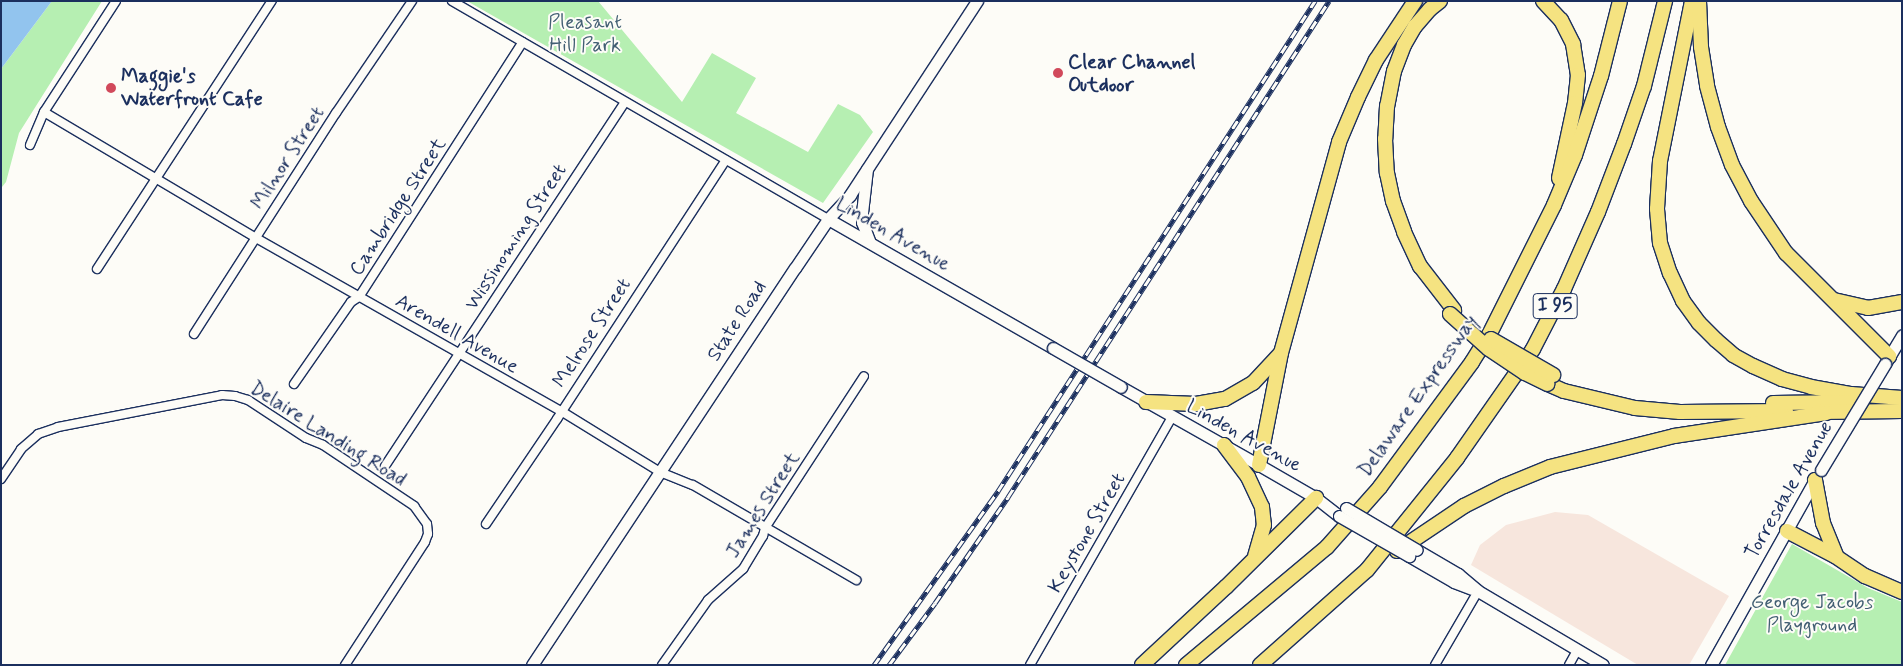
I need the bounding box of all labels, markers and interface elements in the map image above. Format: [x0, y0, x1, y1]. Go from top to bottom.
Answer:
park label: Pleasant Hill Park [548, 10, 622, 57]
place label: Clear Channel Outdoor [1068, 50, 1195, 97]
place label: Maggie's Waterfront Cafe [121, 64, 264, 111]
marker: Clear Channel Outdoor [1052, 67, 1064, 79]
marker: Maggie's Waterfront Cafe [105, 82, 117, 94]
street label: Milnor Street [245, 101, 331, 215]
street label: Cambridge Street [345, 134, 451, 280]
street label: Wissinoming Street [459, 158, 573, 316]
street label: Linden Avenue [833, 192, 953, 276]
street label: Melrose Street [547, 272, 637, 394]
street label: State Road [702, 276, 772, 366]
street label: Arendell Avenue [391, 289, 523, 379]
road number: I 95 [1532, 290, 1578, 322]
street label: Delaware Expressway [1353, 310, 1483, 482]
street label: Delaire Landing Road [246, 376, 410, 492]
street label: Linden Avenue [1183, 395, 1305, 477]
street label: Torresdale Avenue [1739, 416, 1839, 564]
street label: James Street [721, 448, 805, 562]
street label: Keystone Street [1042, 467, 1132, 599]
park label: George Jacobs Playground [1751, 591, 1873, 638]

